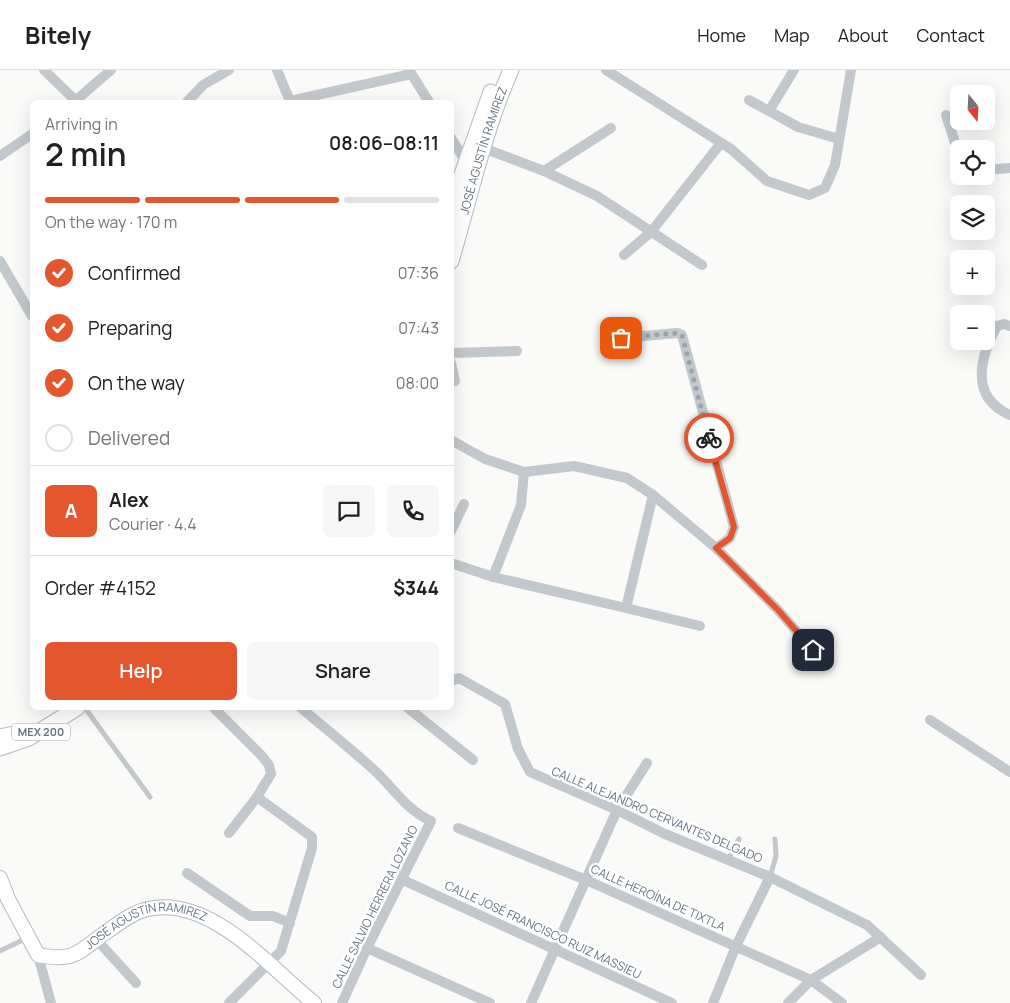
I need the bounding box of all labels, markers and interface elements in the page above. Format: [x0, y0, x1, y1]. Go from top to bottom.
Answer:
text: Bitely [25, 18, 91, 51]
text: Home [697, 23, 746, 47]
text: Map [774, 23, 810, 47]
text: About [838, 23, 888, 47]
text: Contact [916, 23, 985, 47]
street label: JOSÉ AGUSTÍN RAMIREZ [456, 84, 511, 216]
north arrow [950, 85, 995, 130]
map controls [950, 85, 995, 350]
text: Arriving in [45, 113, 118, 135]
text: 08:06–08:11 [329, 130, 439, 156]
text: 2 min [45, 132, 127, 176]
button: locate [950, 140, 995, 185]
button: layers [950, 195, 995, 240]
text: On the way · 170 m [45, 211, 177, 233]
button: + [950, 250, 995, 295]
icon: check [45, 259, 73, 287]
text: Confirmed [88, 260, 181, 286]
text: 07:36 [398, 262, 439, 284]
button: − [950, 305, 995, 350]
icon: check [45, 314, 73, 342]
text: Preparing [88, 315, 173, 341]
text: 07:43 [398, 317, 439, 339]
pin [600, 317, 642, 359]
icon: bag [607, 324, 635, 352]
icon: check [45, 369, 73, 397]
text: On the way [88, 370, 185, 396]
text: 08:00 [396, 372, 439, 394]
courier [684, 413, 734, 463]
icon: bike [695, 424, 723, 452]
text: Delivered [88, 425, 170, 451]
button: chat [323, 485, 375, 537]
button: phone [387, 485, 439, 537]
text: Alex [109, 487, 149, 513]
text: A [65, 498, 77, 524]
text: Courier · 4.4 [109, 513, 197, 535]
text: Order #4152 [45, 575, 156, 601]
text: $344 [393, 575, 439, 601]
pin [792, 629, 834, 671]
icon: home [799, 636, 827, 664]
button: Help [45, 642, 237, 700]
button: Share [247, 642, 439, 700]
road number: MEX 200 [12, 724, 70, 740]
street label: CALLE ALEJANDRO CERVANTES DELGADO [549, 762, 766, 867]
street label: CALLE SALVIO HERRERA LOZANO [328, 822, 422, 991]
street label: CALLE HEROÍNA DE TIXTLA [588, 860, 729, 935]
street label: CALLE JOSÉ FRANCISCO RUIZ MASSIEU [442, 876, 644, 983]
street label: JOSÉ AGUSTÍN RAMIREZ [81, 898, 210, 953]

